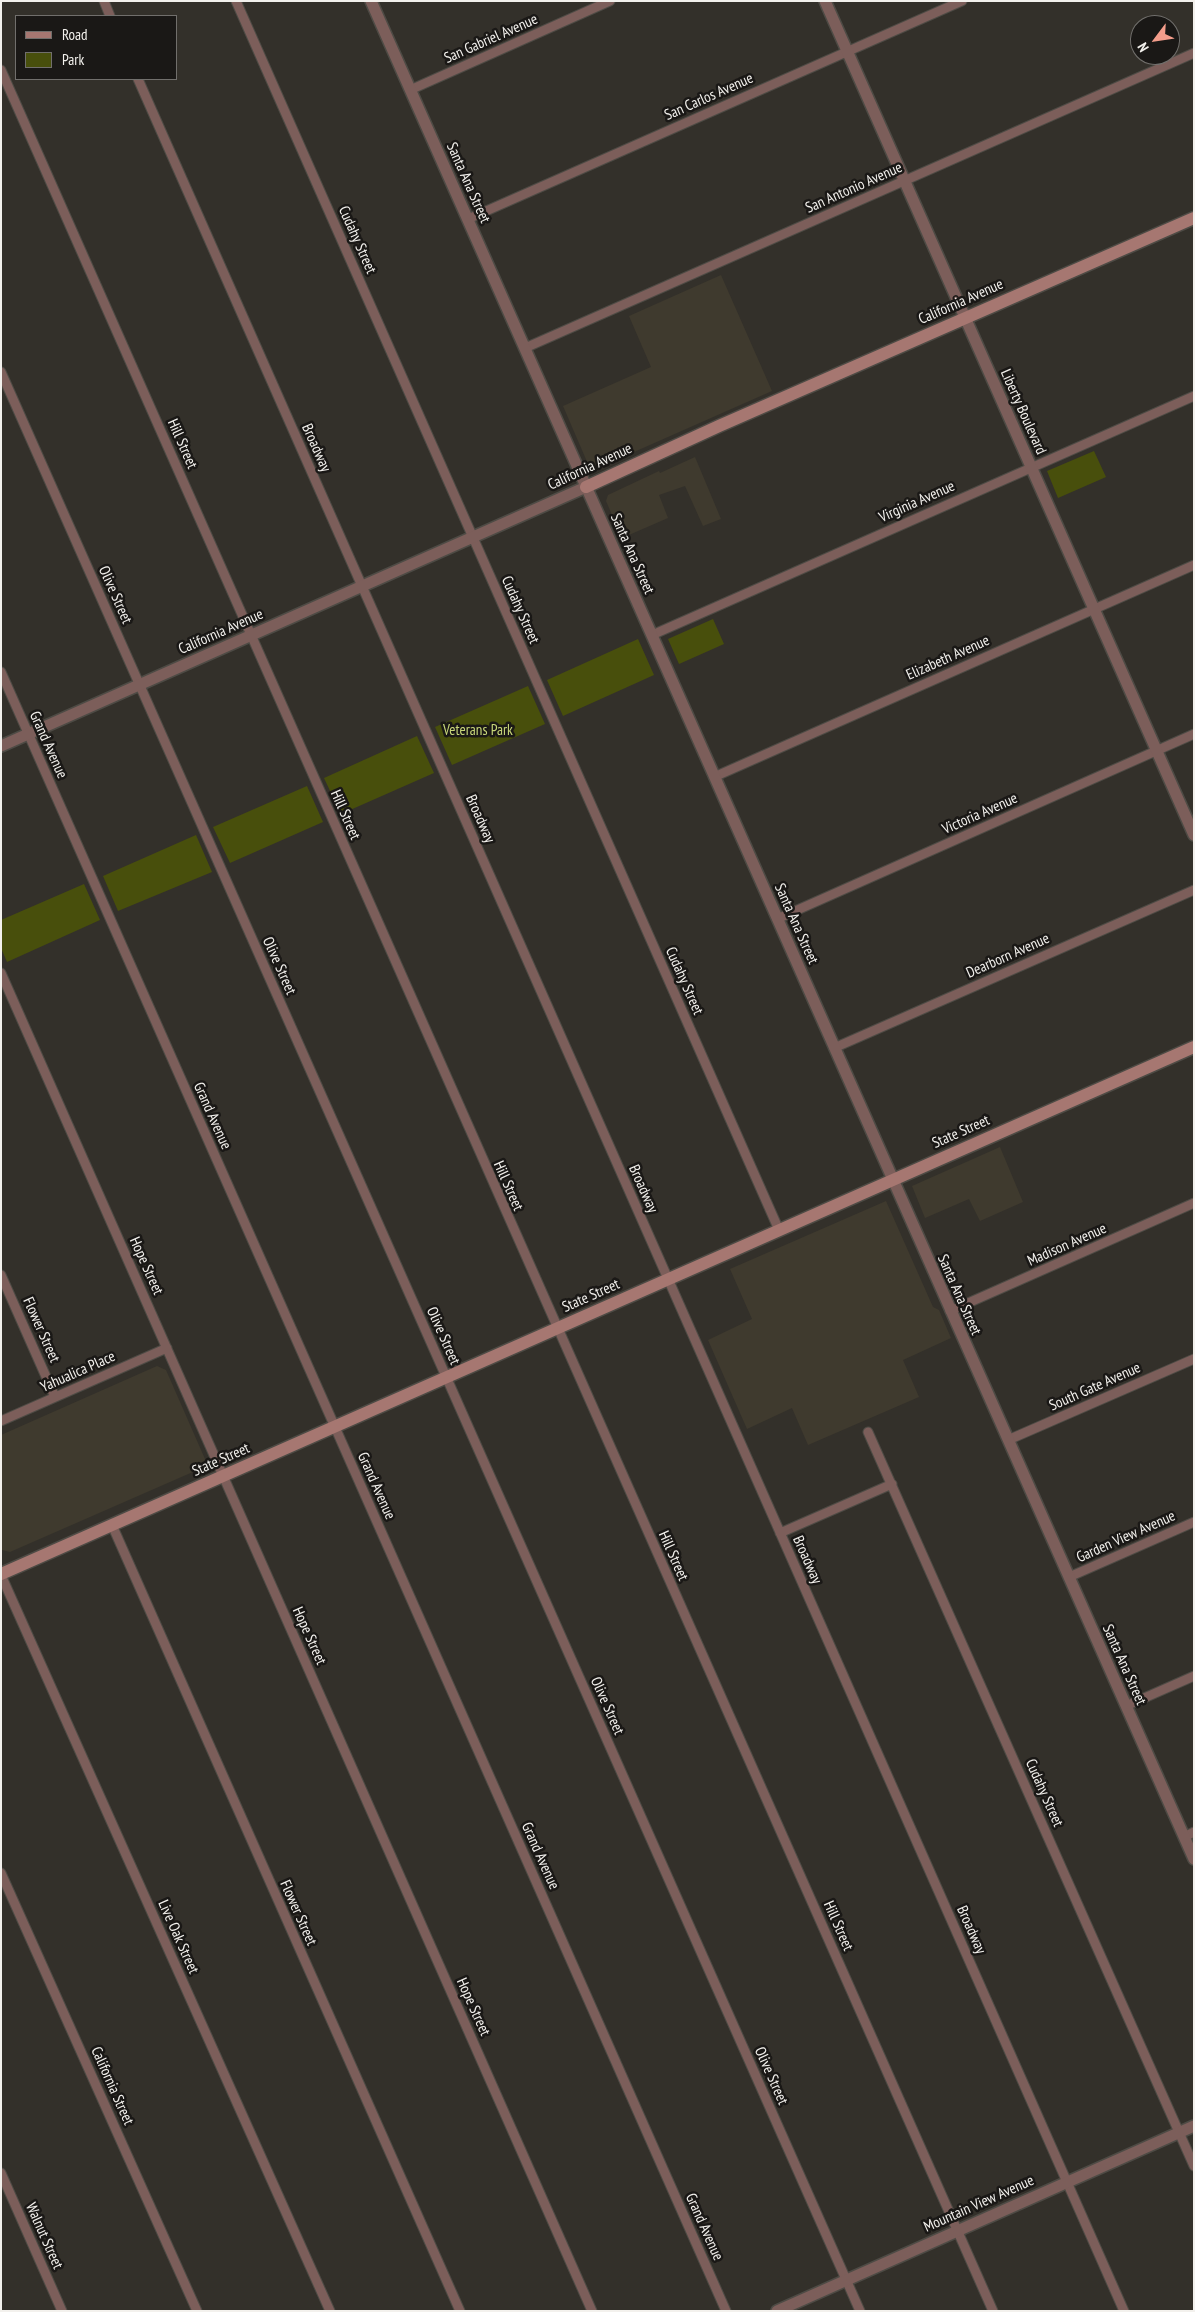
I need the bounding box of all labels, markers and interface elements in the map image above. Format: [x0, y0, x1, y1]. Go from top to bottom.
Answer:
street label: San Gabriel Avenue [442, 10, 540, 68]
legend [15, 15, 178, 80]
north arrow [1130, 15, 1180, 65]
text: Road [62, 25, 88, 44]
text: N [1133, 39, 1153, 55]
text: Park [62, 50, 84, 69]
street label: San Carlos Avenue [662, 69, 756, 125]
street label: Santa Ana Street [442, 140, 494, 226]
street label: San Antonio Avenue [803, 159, 905, 217]
street label: Cudahy Street [334, 203, 380, 277]
street label: California Avenue [916, 275, 1006, 329]
street label: Liberty Boulevard [996, 367, 1050, 457]
street label: Hill Street [163, 416, 201, 472]
street label: Broadway [297, 421, 335, 475]
street label: California Avenue [545, 440, 635, 494]
street label: Virginia Avenue [876, 477, 958, 527]
street label: Santa Ana Street [606, 511, 658, 597]
street label: Olive Street [94, 563, 136, 627]
street label: Cudahy Street [497, 573, 543, 647]
street label: California Avenue [176, 605, 266, 659]
street label: Elizabeth Avenue [904, 632, 992, 684]
street label: Grand Avenue [25, 709, 71, 781]
park label: Veterans Park [443, 722, 513, 740]
street label: Hill Street [326, 787, 364, 843]
street label: Victoria Avenue [940, 789, 1020, 839]
street label: Broadway [461, 792, 499, 846]
street label: Santa Ana Street [770, 881, 822, 967]
street label: Dearborn Avenue [964, 930, 1052, 982]
street label: Olive Street [258, 934, 300, 998]
street label: Cudahy Street [661, 944, 707, 1018]
street label: Grand Avenue [189, 1080, 235, 1152]
street label: State Street [929, 1111, 993, 1153]
street label: Hill Street [489, 1158, 527, 1214]
street label: Broadway [624, 1162, 662, 1216]
street label: Madison Avenue [1025, 1220, 1109, 1270]
street label: Hope Street [125, 1234, 167, 1298]
street label: Santa Ana Street [933, 1252, 985, 1338]
street label: State Street [559, 1275, 623, 1317]
street label: Flower Street [19, 1295, 63, 1365]
street label: Olive Street [422, 1304, 464, 1368]
street label: Yahualica Place [38, 1348, 118, 1396]
street label: South Gate Avenue [1047, 1359, 1143, 1415]
street label: State Street [189, 1439, 253, 1481]
street label: Grand Avenue [353, 1450, 399, 1522]
street label: Garden View Avenue [1074, 1507, 1178, 1567]
street label: Hill Street [654, 1528, 692, 1584]
street label: Broadway [788, 1533, 826, 1587]
street label: Hope Street [288, 1604, 330, 1668]
street label: Santa Ana Street [1098, 1622, 1150, 1708]
street label: Olive Street [586, 1674, 628, 1738]
street label: Cudahy Street [1021, 1756, 1067, 1830]
street label: Grand Avenue [517, 1820, 563, 1892]
street label: Flower Street [276, 1878, 320, 1948]
street label: Live Oak Street [154, 1897, 202, 1977]
street label: Hill Street [819, 1898, 857, 1954]
street label: Broadway [952, 1903, 990, 1957]
street label: Hope Street [452, 1975, 494, 2039]
street label: California Street [87, 2044, 137, 2128]
street label: Olive Street [750, 2044, 792, 2108]
street label: Mountain View Avenue [921, 2172, 1037, 2236]
street label: Grand Avenue [681, 2191, 727, 2263]
street label: Walnut Street [21, 2200, 67, 2272]

